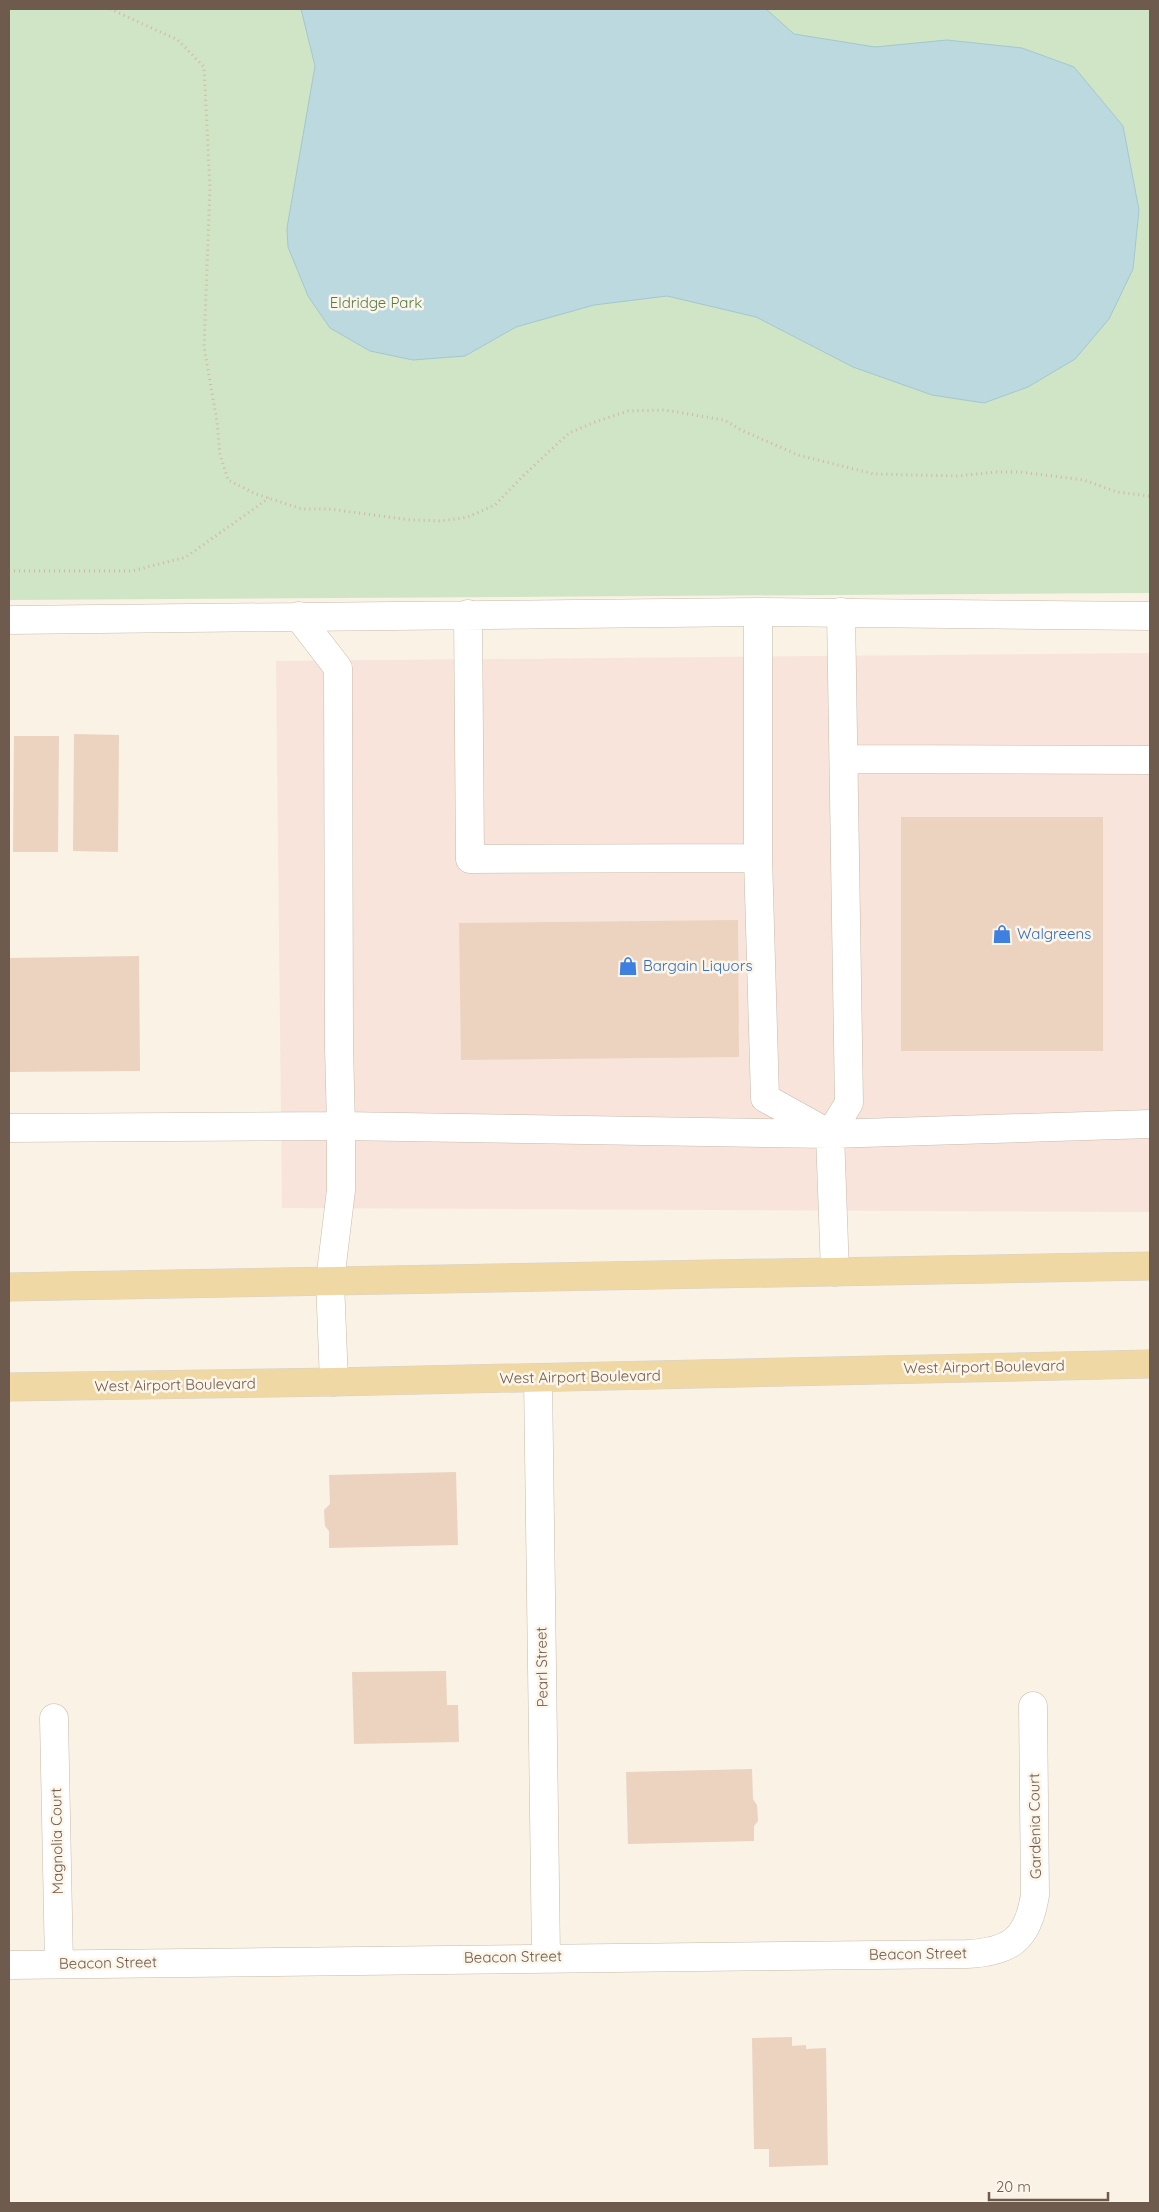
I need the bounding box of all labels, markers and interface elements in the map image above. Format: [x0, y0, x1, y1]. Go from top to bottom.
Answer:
park label: Eldridge Park [330, 293, 422, 312]
shop icon: Walgreens [991, 923, 1013, 945]
place label: Walgreens [1017, 924, 1091, 943]
shop icon: Bargain Liquors [617, 955, 639, 977]
place label: Bargain Liquors [643, 956, 752, 975]
street label: West Airport Boulevard [903, 1356, 1065, 1377]
street label: West Airport Boulevard [499, 1366, 661, 1387]
street label: West Airport Boulevard [94, 1374, 256, 1395]
street label: Pearl Street [531, 1626, 552, 1708]
street label: Gardenia Court [1024, 1773, 1045, 1879]
street label: Magnolia Court [46, 1788, 67, 1895]
street label: Beacon Street [869, 1943, 967, 1964]
street label: Beacon Street [464, 1946, 562, 1967]
street label: Beacon Street [59, 1952, 157, 1973]
scale bar [989, 2170, 1108, 2202]
text: 20 m [996, 2177, 1031, 2196]

